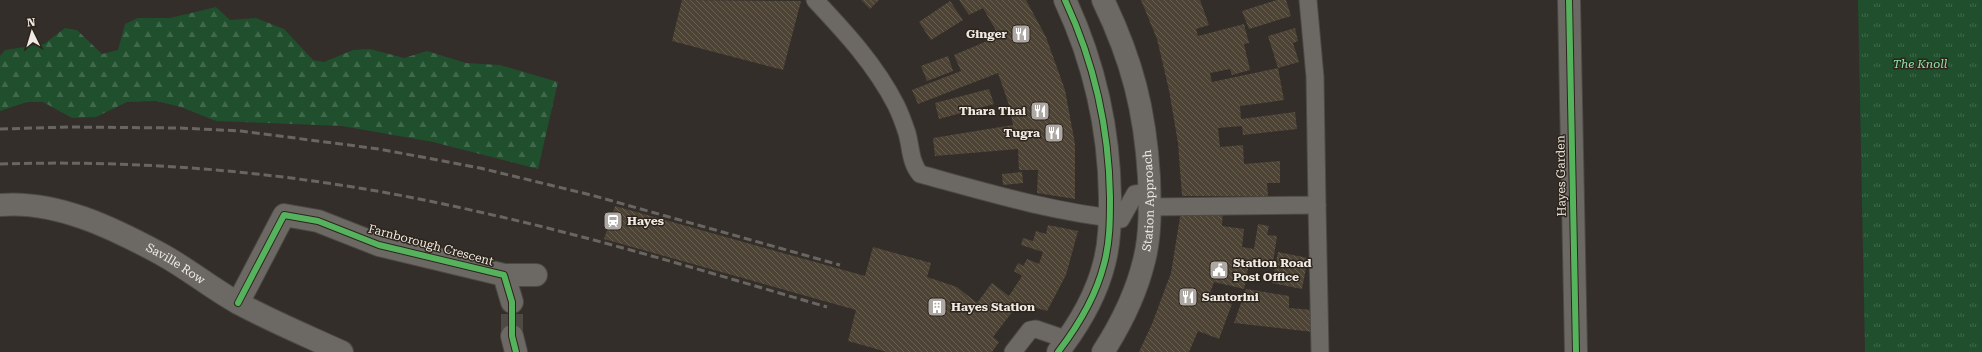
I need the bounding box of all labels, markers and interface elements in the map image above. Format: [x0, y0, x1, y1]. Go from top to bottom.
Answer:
north arrow [12, 12, 52, 52]
text: N [26, 16, 36, 29]
restaurant icon: Ginger [1010, 23, 1032, 45]
place label: Ginger [966, 27, 1008, 41]
park label: The Knoll [1893, 57, 1948, 71]
restaurant icon: Thara Thai [1029, 100, 1051, 122]
place label: Thara Thai [959, 104, 1026, 118]
restaurant icon: Tugra [1043, 122, 1065, 144]
place label: Tugra [1004, 126, 1040, 140]
street label: Hayes Garden [1553, 135, 1569, 217]
street label: Station Approach [1139, 149, 1157, 252]
station icon: Hayes [602, 210, 624, 232]
place label: Hayes [627, 214, 664, 228]
street label: Farnborough Crescent [367, 222, 496, 269]
street label: Saville Row [144, 240, 208, 287]
place label: Station Road Post Office [1233, 256, 1312, 284]
public building icon: Station Road Post Office [1208, 259, 1230, 281]
restaurant icon: Santorini [1177, 286, 1199, 308]
place label: Santorini [1202, 290, 1259, 304]
building icon: Hayes Station [926, 296, 948, 318]
place label: Hayes Station [951, 300, 1035, 314]

